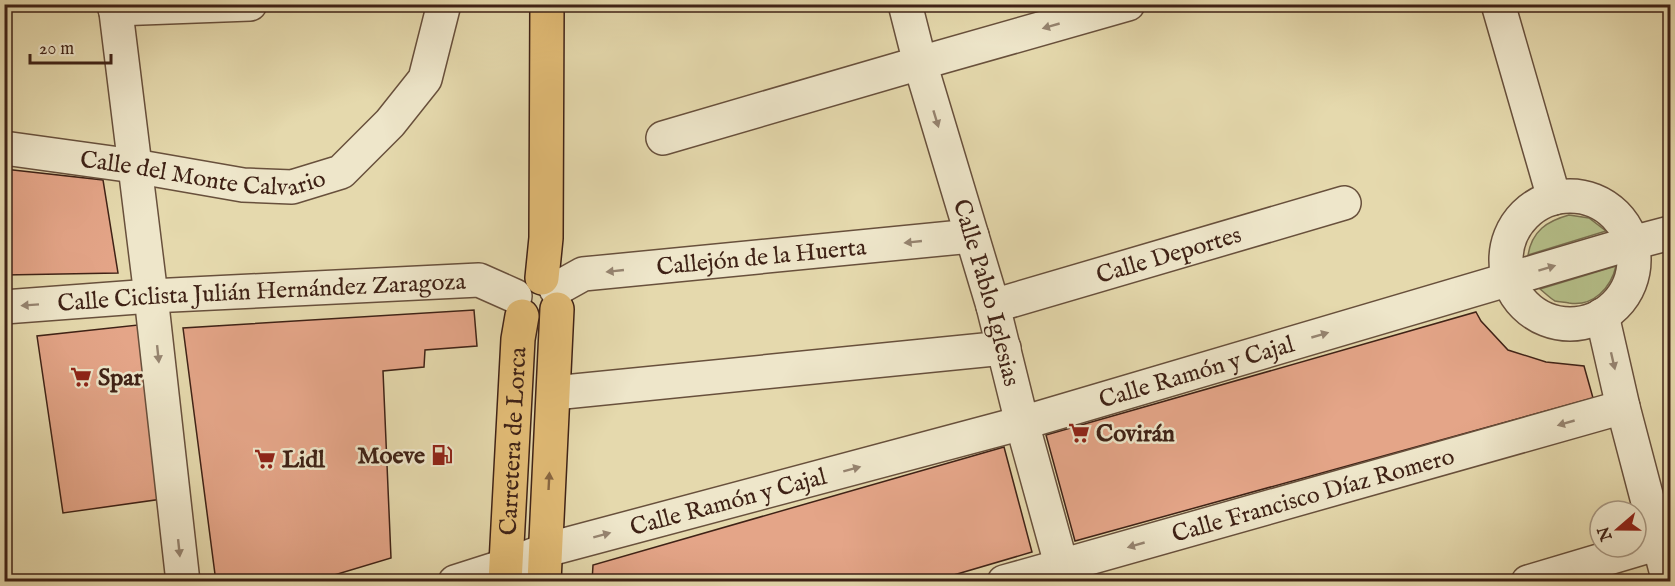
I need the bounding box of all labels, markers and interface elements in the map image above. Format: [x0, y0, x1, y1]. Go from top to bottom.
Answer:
one-way arrow [1042, 22, 1060, 31]
scale bar [30, 27, 111, 65]
text: 20 m [39, 38, 74, 61]
one-way arrow [932, 110, 941, 128]
street label: Calle del Monte Calvario [78, 145, 329, 205]
street label: Calle Pablo Iglesias [945, 196, 1026, 389]
street label: Calle Deportes [1093, 220, 1245, 292]
street label: Callejón de la Huerta [655, 232, 868, 284]
one-way arrow [904, 237, 923, 247]
one-way arrow [1539, 263, 1557, 272]
one-way arrow [605, 266, 624, 276]
street label: Calle Ciclista Julián Hernández Zaragoza [56, 267, 467, 320]
one-way arrow [21, 300, 40, 309]
street label: Calle Ramón y Cajal [1096, 329, 1298, 416]
one-way arrow [1311, 330, 1329, 339]
one-way arrow [153, 344, 163, 363]
street label: Carretera de Lorca [494, 346, 535, 536]
one-way arrow [1608, 352, 1618, 370]
place label: Spar [98, 363, 143, 394]
supermarket icon: Spar [69, 365, 93, 389]
one-way arrow [1557, 418, 1575, 428]
place label: Covirán [1096, 419, 1175, 450]
supermarket icon: Covirán [1067, 421, 1091, 445]
place label: Moeve [357, 441, 425, 472]
street label: Calle Francisco Díaz Romero [1169, 441, 1458, 551]
fuel station icon: Moeve [430, 443, 454, 467]
place label: Lidl [282, 445, 325, 476]
supermarket icon: Lidl [253, 447, 277, 471]
street label: Calle Ramón y Cajal [627, 462, 830, 544]
one-way arrow [843, 463, 861, 473]
one-way arrow [545, 472, 554, 491]
north arrow [1588, 499, 1648, 559]
text: N [1594, 523, 1618, 544]
one-way arrow [594, 530, 612, 539]
one-way arrow [174, 538, 184, 557]
one-way arrow [1127, 541, 1145, 550]

